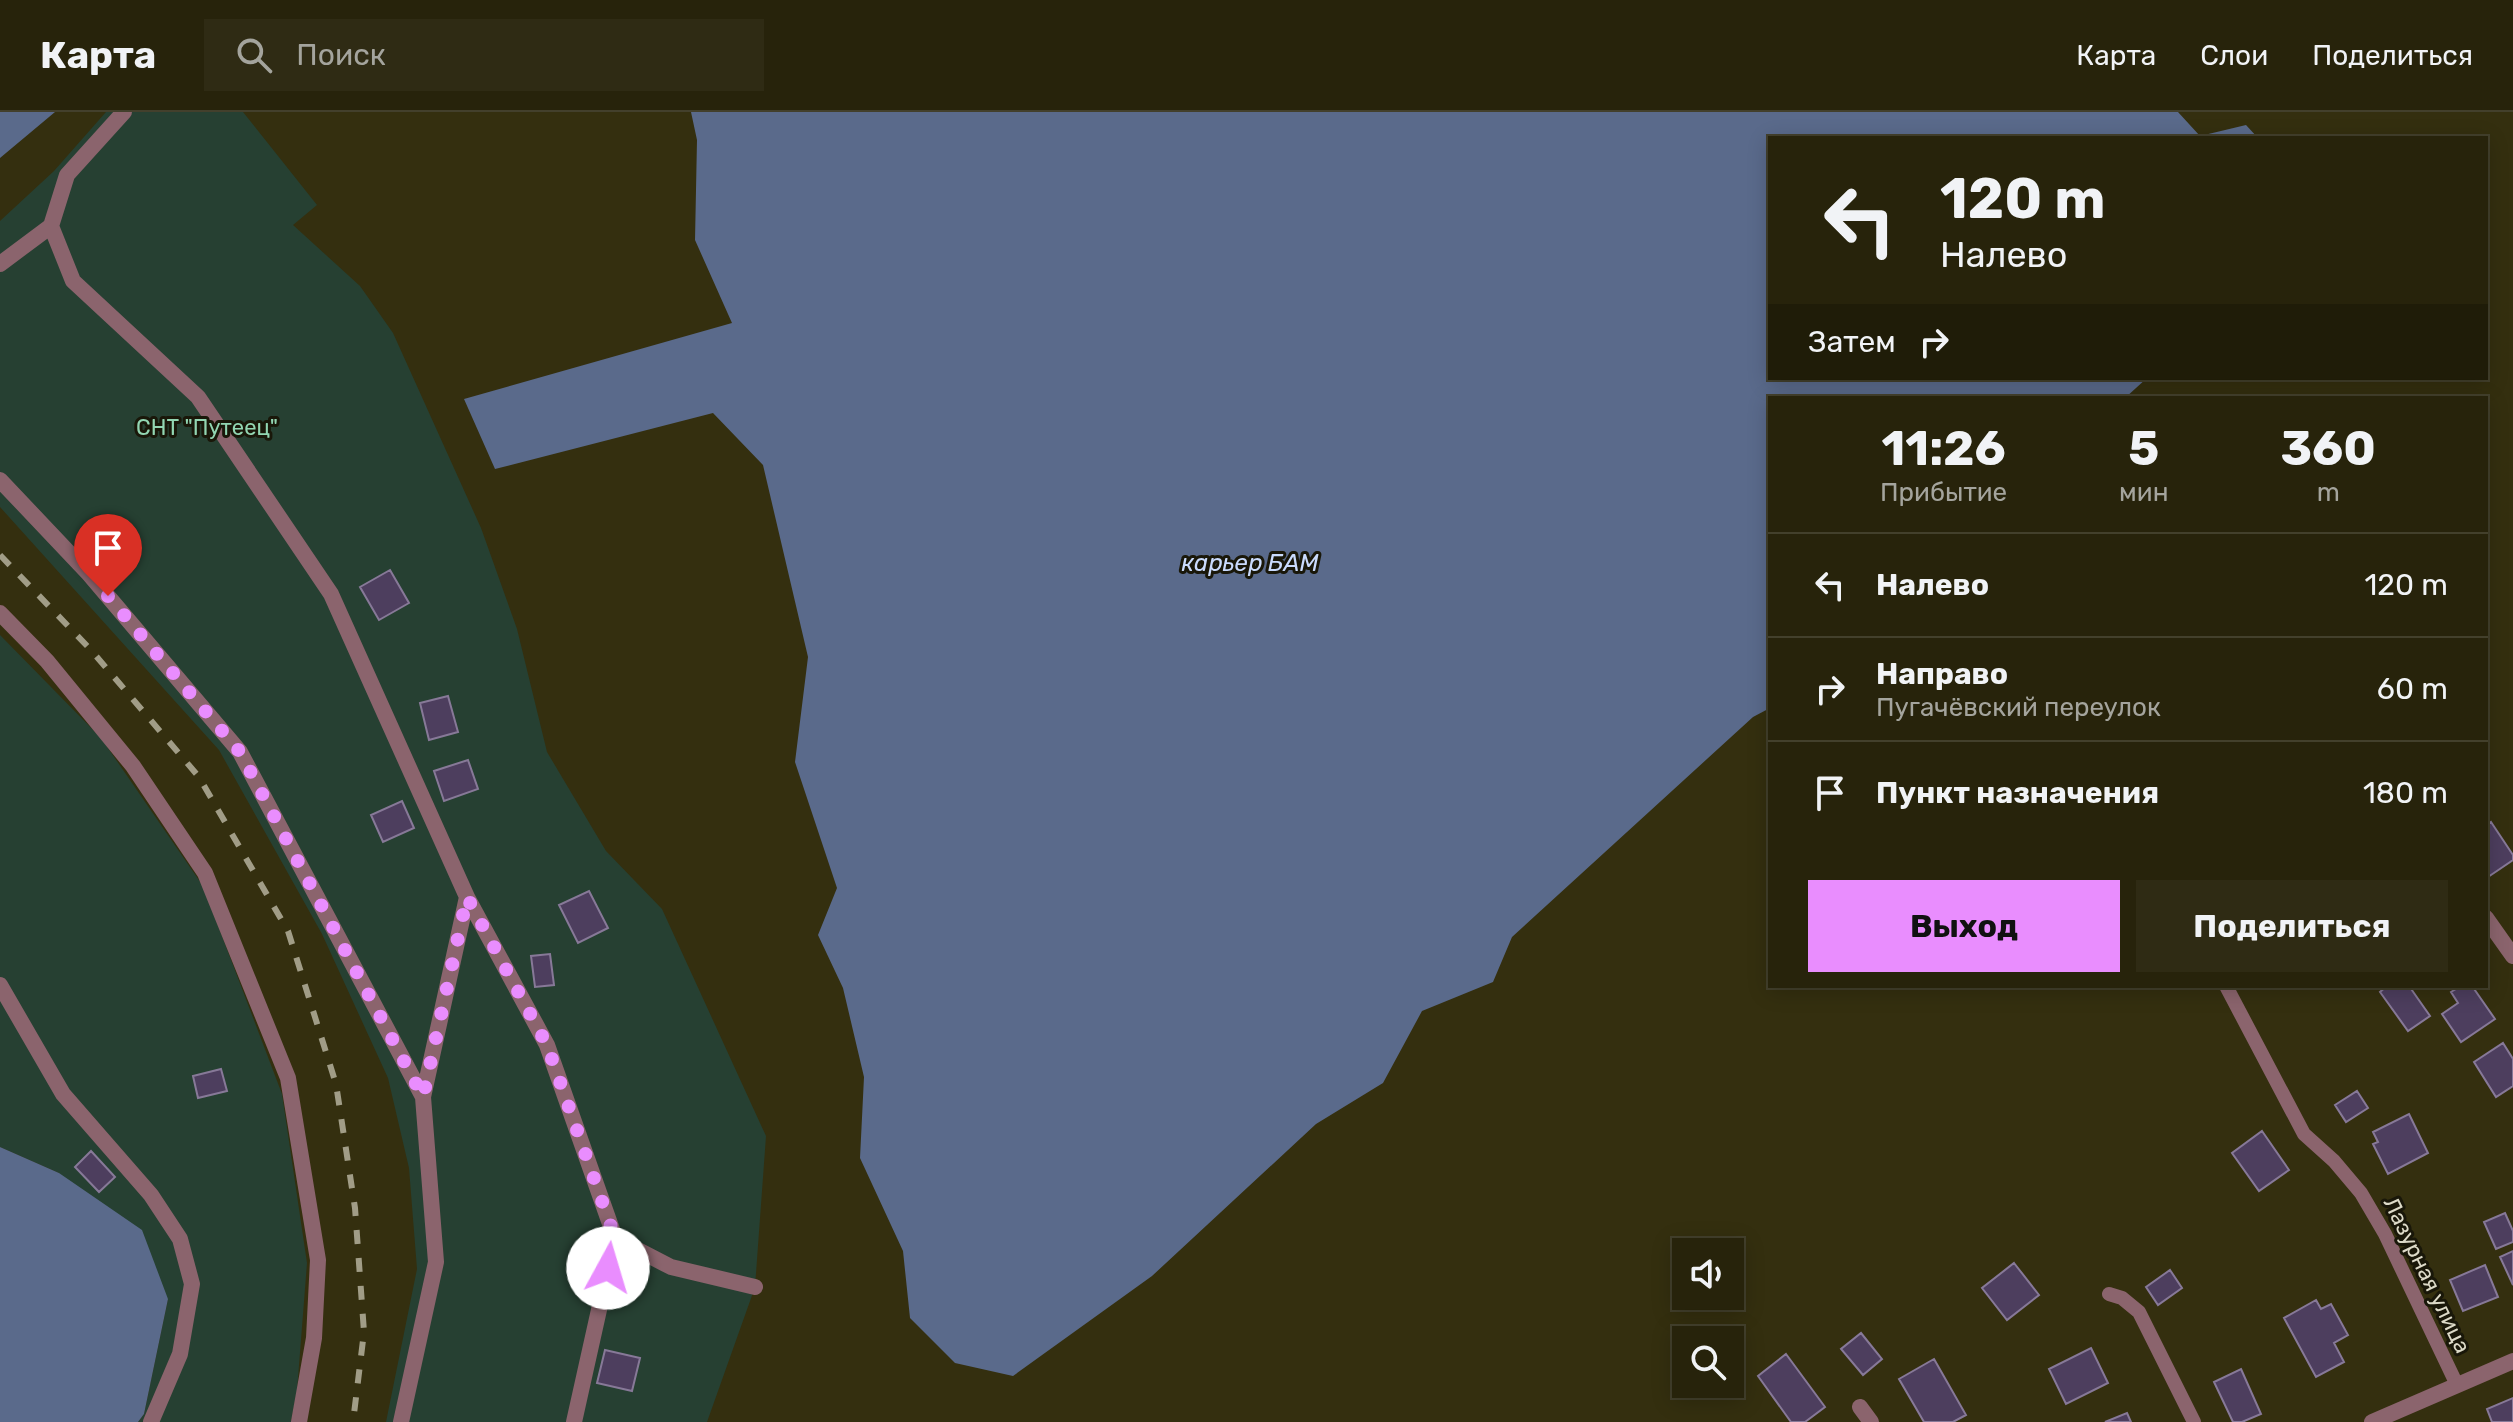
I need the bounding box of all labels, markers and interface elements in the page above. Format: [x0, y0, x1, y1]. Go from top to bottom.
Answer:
search box [204, 19, 764, 91]
text: Карта [40, 32, 156, 78]
icon: search [232, 33, 276, 77]
text: Поиск [296, 37, 386, 73]
text: Карта [2076, 39, 2156, 72]
text: Слои [2200, 39, 2268, 72]
text: Поделиться [2312, 39, 2473, 72]
text: 120 m [1940, 166, 2106, 232]
icon: left [1808, 168, 1912, 272]
text: Налево [1940, 233, 2067, 276]
icon: right [1912, 320, 1956, 364]
text: Затем [1808, 324, 1896, 360]
park label: СНТ "Путеец" [136, 414, 278, 441]
text: 11:26 [1881, 420, 2006, 477]
text: 5 [2128, 420, 2159, 477]
text: 360 [2280, 420, 2376, 477]
text: Прибытие [1880, 477, 2007, 508]
text: мин [2119, 477, 2169, 508]
text: m [2317, 477, 2340, 508]
pin [74, 514, 142, 596]
icon: arrive [86, 526, 130, 570]
water label: карьер БАМ [1181, 549, 1320, 577]
icon: left [1808, 563, 1852, 607]
text: Налево [1876, 567, 1989, 603]
text: 120 m [2364, 567, 2448, 603]
text: Направо [1876, 656, 2008, 692]
icon: right [1808, 667, 1852, 711]
text: 60 m [2377, 671, 2448, 707]
text: Пугачёвский переулок [1876, 692, 2161, 723]
icon: arrive [1808, 771, 1852, 815]
text: Пункт назначения [1876, 775, 2159, 811]
text: 180 m [2363, 775, 2448, 811]
button: Выход [1808, 880, 2120, 972]
button: Поделиться [2136, 880, 2448, 972]
street label: Лазурная улица [2378, 1193, 2476, 1357]
position arrow [566, 1226, 650, 1310]
map controls [1672, 1238, 1744, 1398]
button: sound [1672, 1238, 1744, 1310]
button: search [1672, 1326, 1744, 1398]

